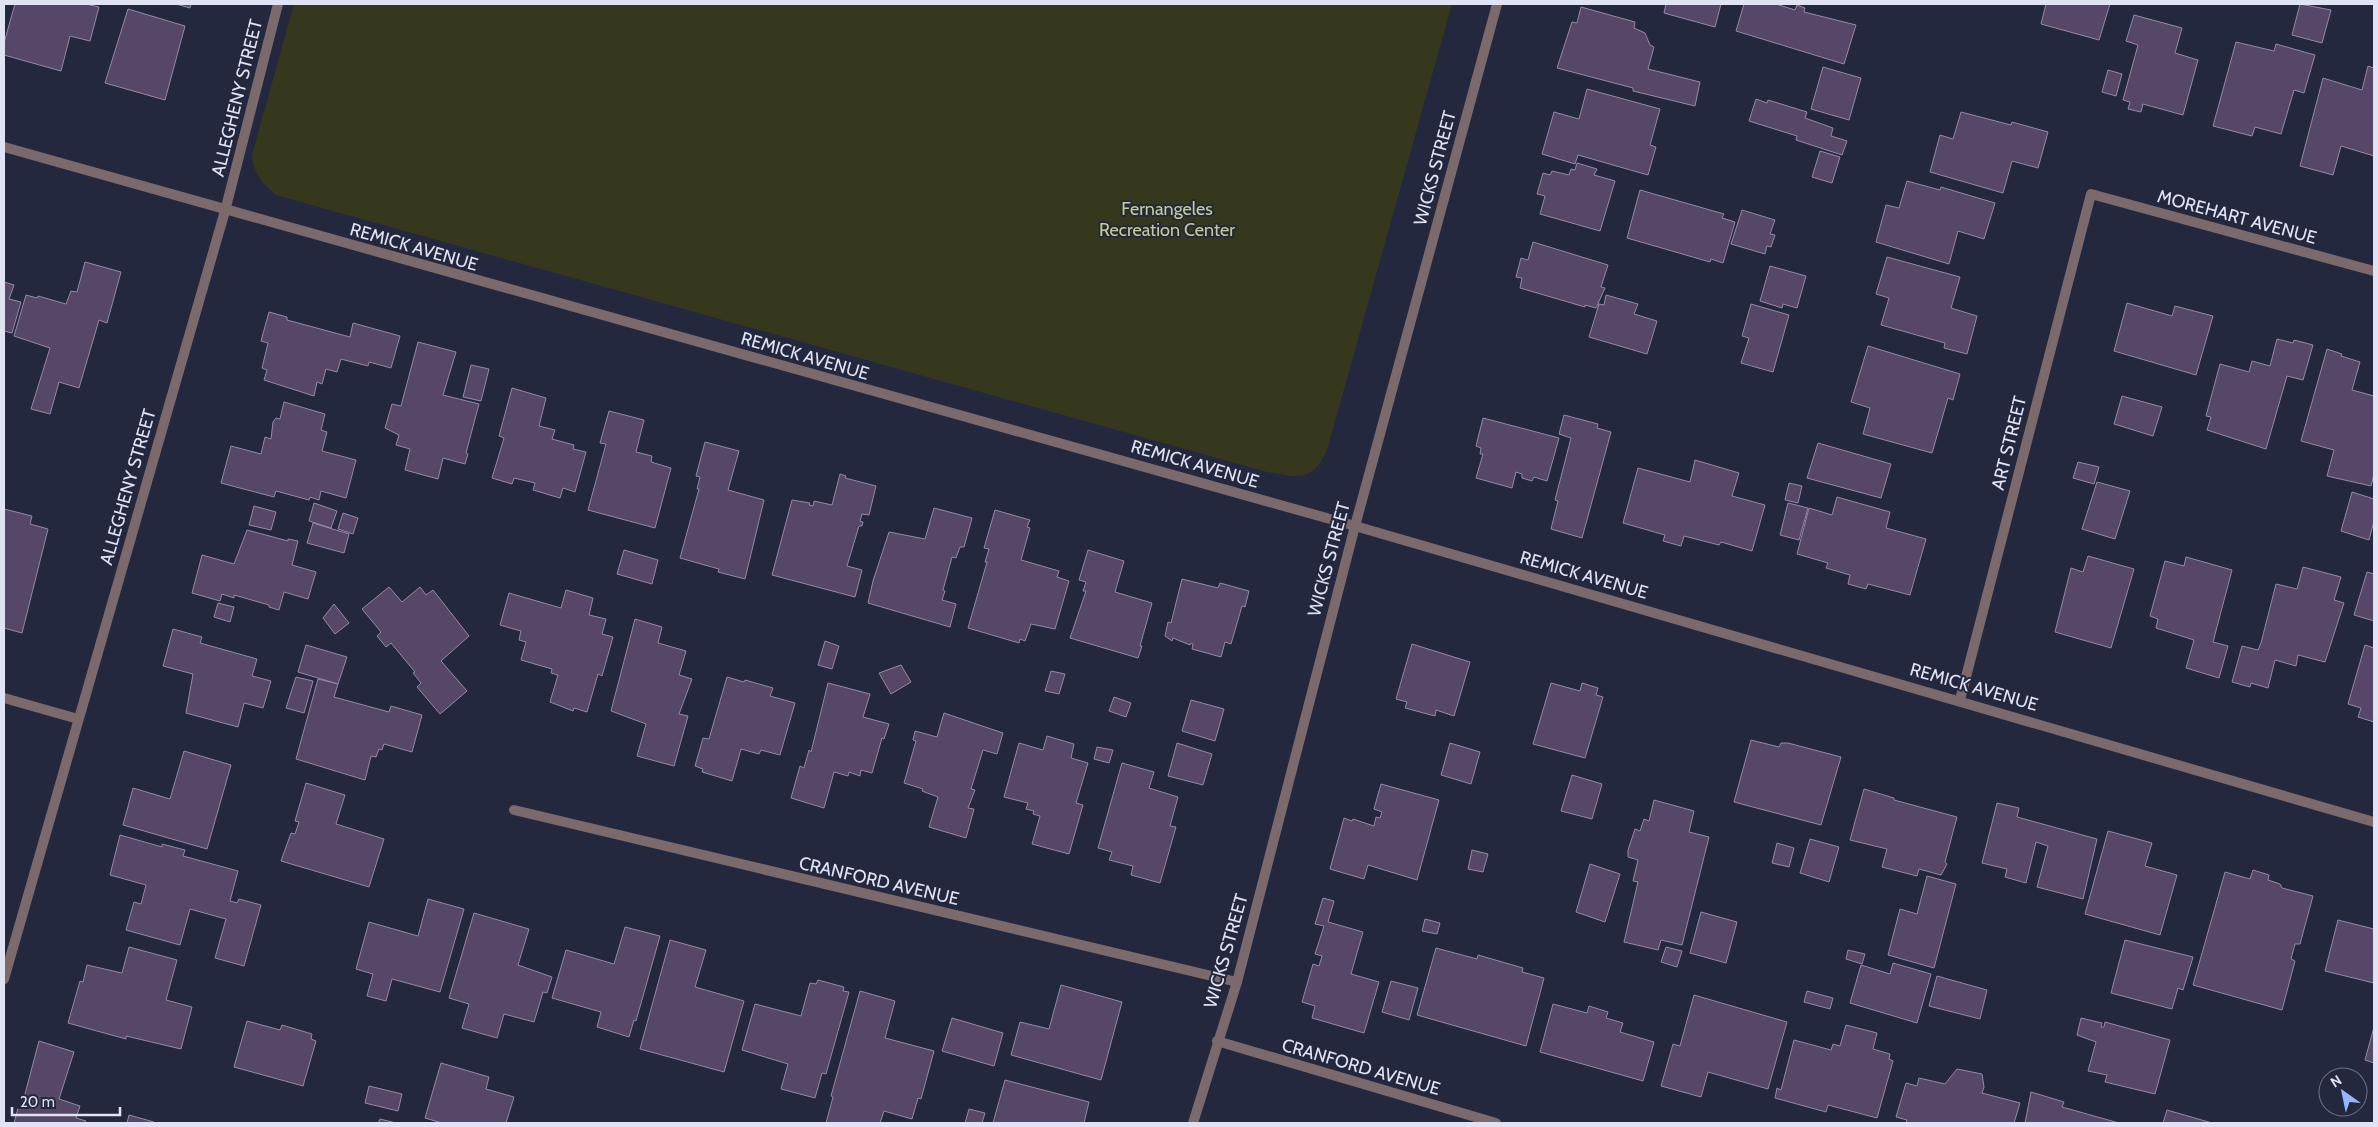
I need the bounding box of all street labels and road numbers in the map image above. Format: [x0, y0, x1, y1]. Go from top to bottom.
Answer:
street label: ALLEGHENY STREET [207, 17, 267, 179]
street label: WICKS STREET [1409, 108, 1461, 228]
street label: MOREHART AVENUE [2155, 185, 2319, 249]
street label: REMICK AVENUE [347, 218, 481, 276]
street label: REMICK AVENUE [738, 327, 872, 385]
street label: ART STREET [1987, 393, 2031, 492]
street label: ALLEGHENY STREET [95, 406, 161, 567]
street label: REMICK AVENUE [1128, 435, 1262, 493]
street label: WICKS STREET [1303, 499, 1355, 619]
street label: REMICK AVENUE [1517, 546, 1651, 604]
street label: REMICK AVENUE [1907, 658, 2041, 716]
street label: CRANFORD AVENUE [797, 852, 961, 910]
street label: WICKS STREET [1199, 891, 1253, 1011]
street label: CRANFORD AVENUE [1279, 1034, 1443, 1100]

